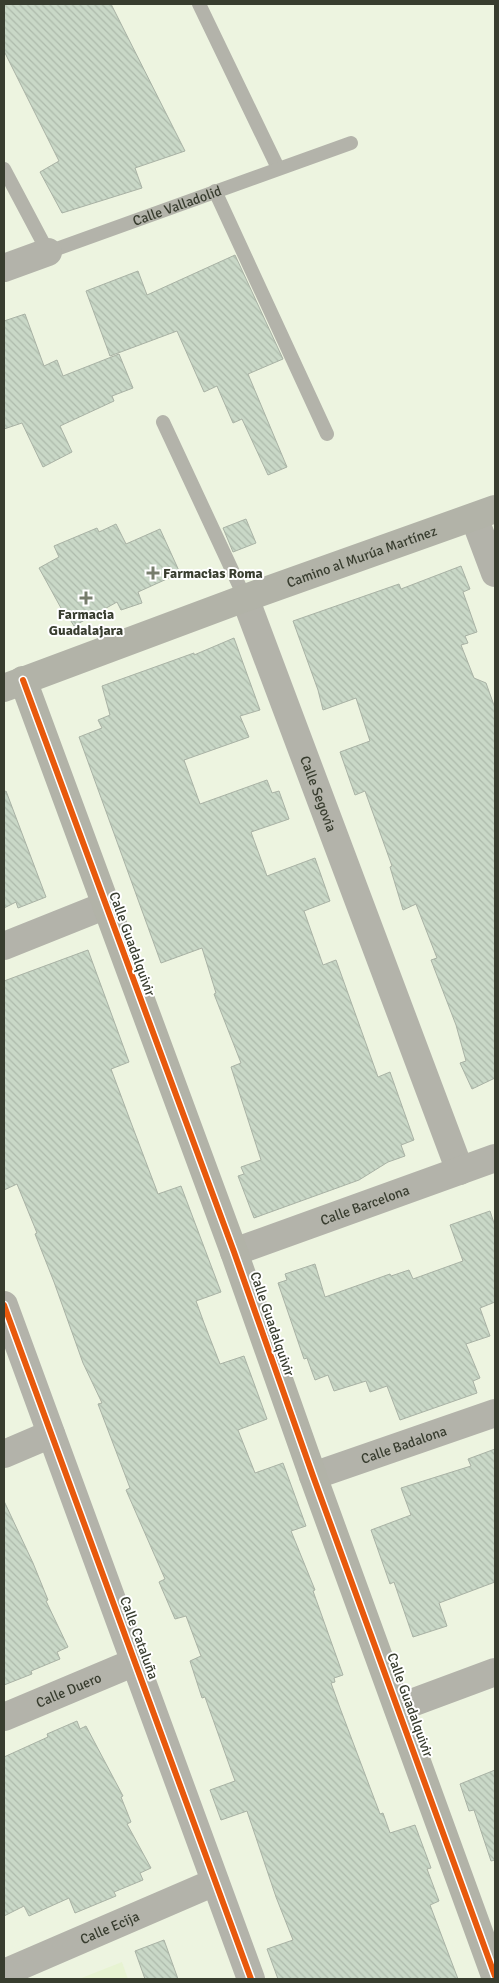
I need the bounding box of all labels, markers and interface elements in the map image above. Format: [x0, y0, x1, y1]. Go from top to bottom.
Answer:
street label: Calle Valladolid [130, 182, 224, 229]
street label: Camino al Murúa Martínez [284, 522, 439, 591]
place label: Farmacias Roma [163, 565, 263, 582]
marker: Farmacias Roma [147, 567, 159, 579]
marker: Farmacia Guadalajara [80, 592, 92, 604]
place label: Farmacia Guadalajara [49, 606, 123, 639]
street label: Calle Segovia [296, 753, 340, 834]
street label: Calle Guadalquivir [105, 890, 159, 999]
street label: Calle Barcelona [318, 1181, 412, 1229]
street label: Calle Guadalquivir [246, 1269, 298, 1379]
street label: Calle Badalona [359, 1422, 449, 1467]
street label: Calle Cataluña [116, 1594, 162, 1682]
street label: Calle Guadalquivir [383, 1651, 437, 1760]
street label: Calle Duero [33, 1669, 104, 1711]
street label: Calle Ecija [77, 1907, 142, 1948]

